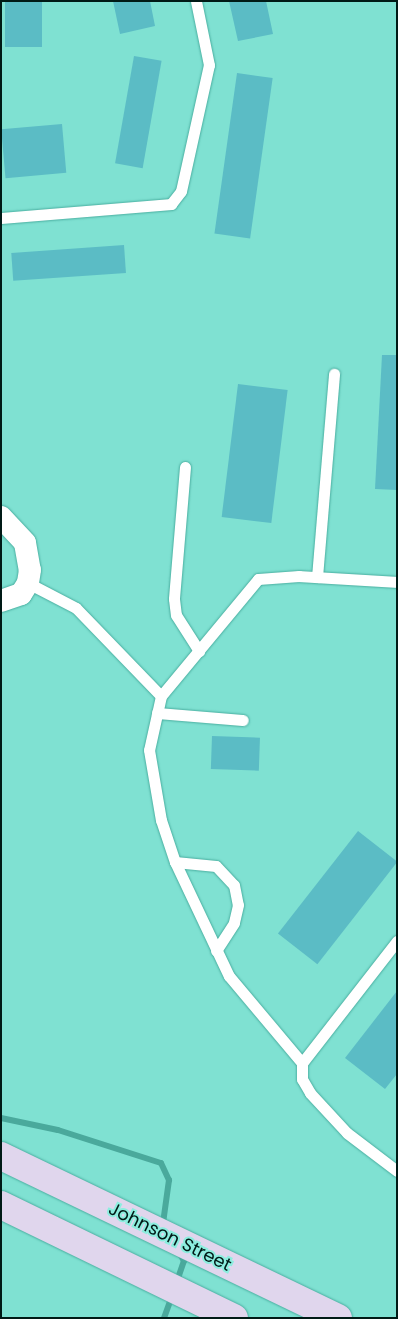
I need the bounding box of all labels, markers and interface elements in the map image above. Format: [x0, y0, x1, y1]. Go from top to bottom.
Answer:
street label: Johnson Street [105, 1198, 235, 1276]

